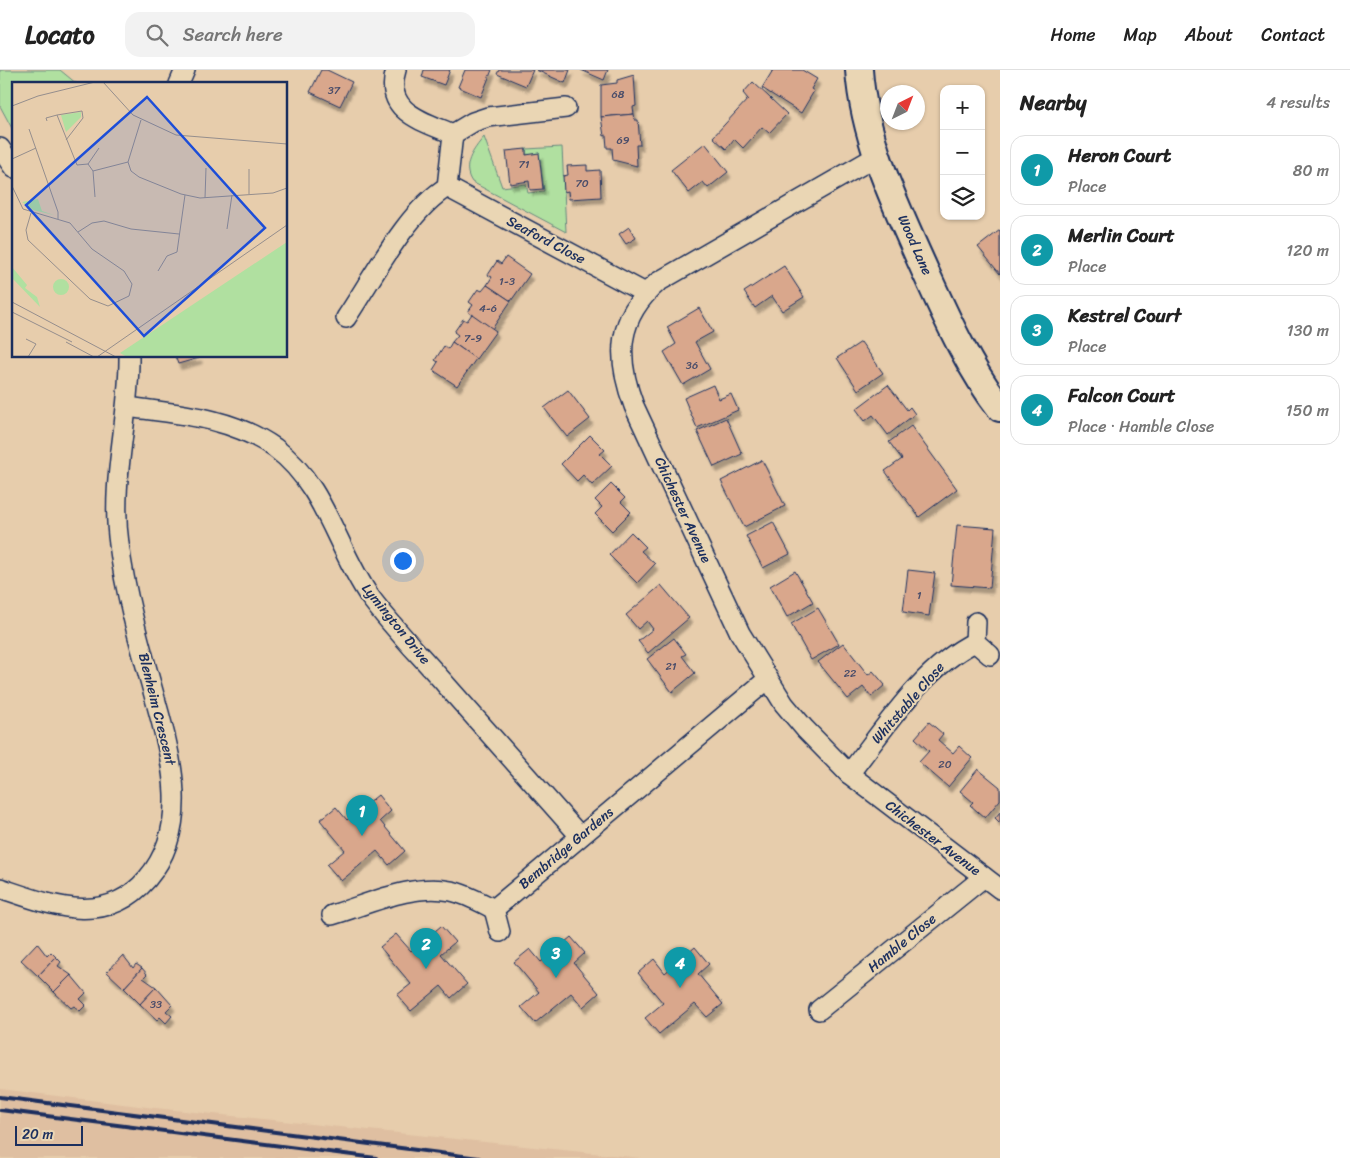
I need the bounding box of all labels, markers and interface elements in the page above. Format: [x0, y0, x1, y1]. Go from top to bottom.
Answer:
search box [125, 12, 475, 57]
text: Locato [25, 14, 95, 56]
text: Search here [183, 18, 283, 51]
text: Home [1051, 19, 1096, 51]
text: Map [1124, 19, 1157, 51]
text: About [1185, 19, 1233, 51]
text: Contact [1261, 19, 1325, 51]
icon: search [143, 21, 171, 49]
house number: 37 [328, 81, 341, 100]
inset map [12, 82, 288, 358]
text: Nearby [1020, 84, 1086, 122]
house number: 68 [612, 85, 625, 104]
north arrow [880, 85, 925, 130]
map controls [940, 85, 985, 220]
button: + [940, 85, 985, 130]
text: 4 results [1266, 88, 1330, 117]
button: − [940, 130, 985, 175]
house number: 69 [616, 131, 630, 150]
text: Heron Court [1068, 139, 1171, 172]
house number: 71 [519, 155, 530, 174]
text: 1 [1034, 156, 1040, 185]
text: 80 m [1293, 156, 1329, 185]
text: Place [1068, 172, 1107, 201]
house number: 70 [575, 174, 589, 193]
button: layers [940, 175, 985, 220]
street label: Seaford Close [502, 209, 590, 271]
street label: Wood Lane [891, 211, 939, 279]
text: Merlin Court [1068, 219, 1175, 252]
text: 2 [1032, 236, 1042, 265]
text: 120 m [1286, 236, 1329, 265]
text: Place [1068, 252, 1107, 281]
house number: 1-3 [499, 272, 515, 291]
house number: 4-6 [479, 299, 497, 318]
text: Kestrel Court [1068, 299, 1181, 332]
text: 3 [1033, 316, 1041, 345]
text: 130 m [1287, 316, 1329, 345]
house number: 7-9 [464, 329, 482, 348]
text: Place [1068, 332, 1107, 361]
house number: 36 [686, 356, 698, 375]
text: Falcon Court [1068, 379, 1175, 412]
text: 4 [1032, 396, 1042, 425]
text: 150 m [1286, 396, 1329, 425]
text: Place · Hamble Close [1068, 412, 1214, 441]
street label: Chichester Avenue [647, 453, 719, 568]
your location [390, 548, 416, 574]
street label: Lymington Drive [355, 578, 437, 670]
house number: 1 [917, 586, 922, 605]
street label: Blenheim Crescent [131, 650, 183, 769]
street label: Whitstable Close [865, 656, 951, 750]
house number: 21 [665, 657, 677, 676]
house number: 22 [844, 664, 857, 683]
house number: 20 [938, 755, 952, 774]
street label: Chichester Avenue [880, 793, 987, 883]
pin: 1 [346, 795, 378, 836]
street label: Bembridge Gardens [513, 800, 619, 896]
street label: Hamble Close [862, 907, 942, 979]
pin: 2 [410, 928, 442, 969]
pin: 3 [540, 937, 572, 978]
pin: 4 [664, 947, 696, 988]
house number: 33 [150, 995, 162, 1014]
text: 20 m [22, 1122, 53, 1147]
scale bar [15, 1123, 82, 1146]

